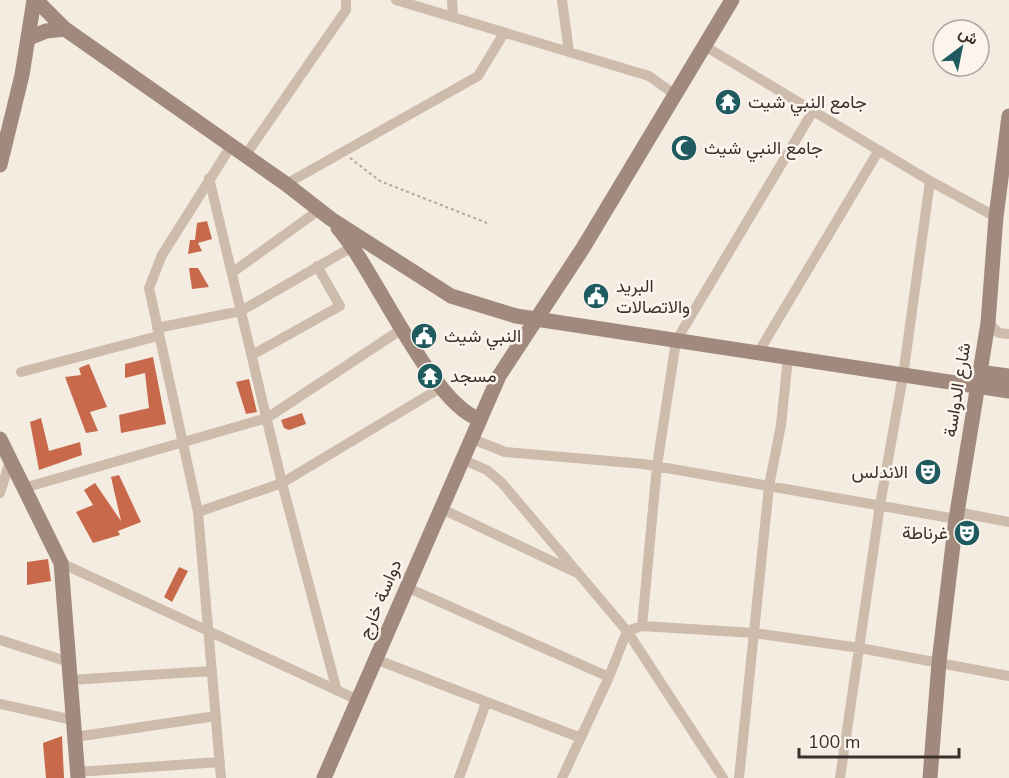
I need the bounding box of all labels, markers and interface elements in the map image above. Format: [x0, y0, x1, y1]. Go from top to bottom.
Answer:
north arrow [931, 18, 991, 78]
text: ش [954, 22, 982, 51]
temple icon: جامع النبي شيت [713, 87, 743, 117]
place label: جامع النبي شيت [748, 90, 867, 117]
mosque icon: جامع النبي شيث [669, 133, 699, 163]
place label: جامع النبي شيث [704, 136, 823, 163]
place label: البريد والاتصالات [616, 274, 690, 319]
public building icon: البريد والاتصالات [581, 281, 611, 311]
public building icon: النبي شيث [409, 321, 439, 351]
place label: النبي شيث [444, 324, 521, 351]
street label: شارع الدواسة [938, 341, 976, 439]
temple icon: مسجد [415, 361, 445, 391]
place label: مسجد [450, 364, 497, 388]
theatre icon: الاندلس [913, 457, 943, 487]
place label: الاندلس [851, 460, 908, 484]
theatre icon: غرناطة [952, 518, 982, 548]
place label: غرناطة [902, 521, 948, 545]
street label: دواسة خارج [353, 556, 407, 642]
scale bar [799, 721, 960, 759]
text: 100 m [808, 730, 860, 754]

